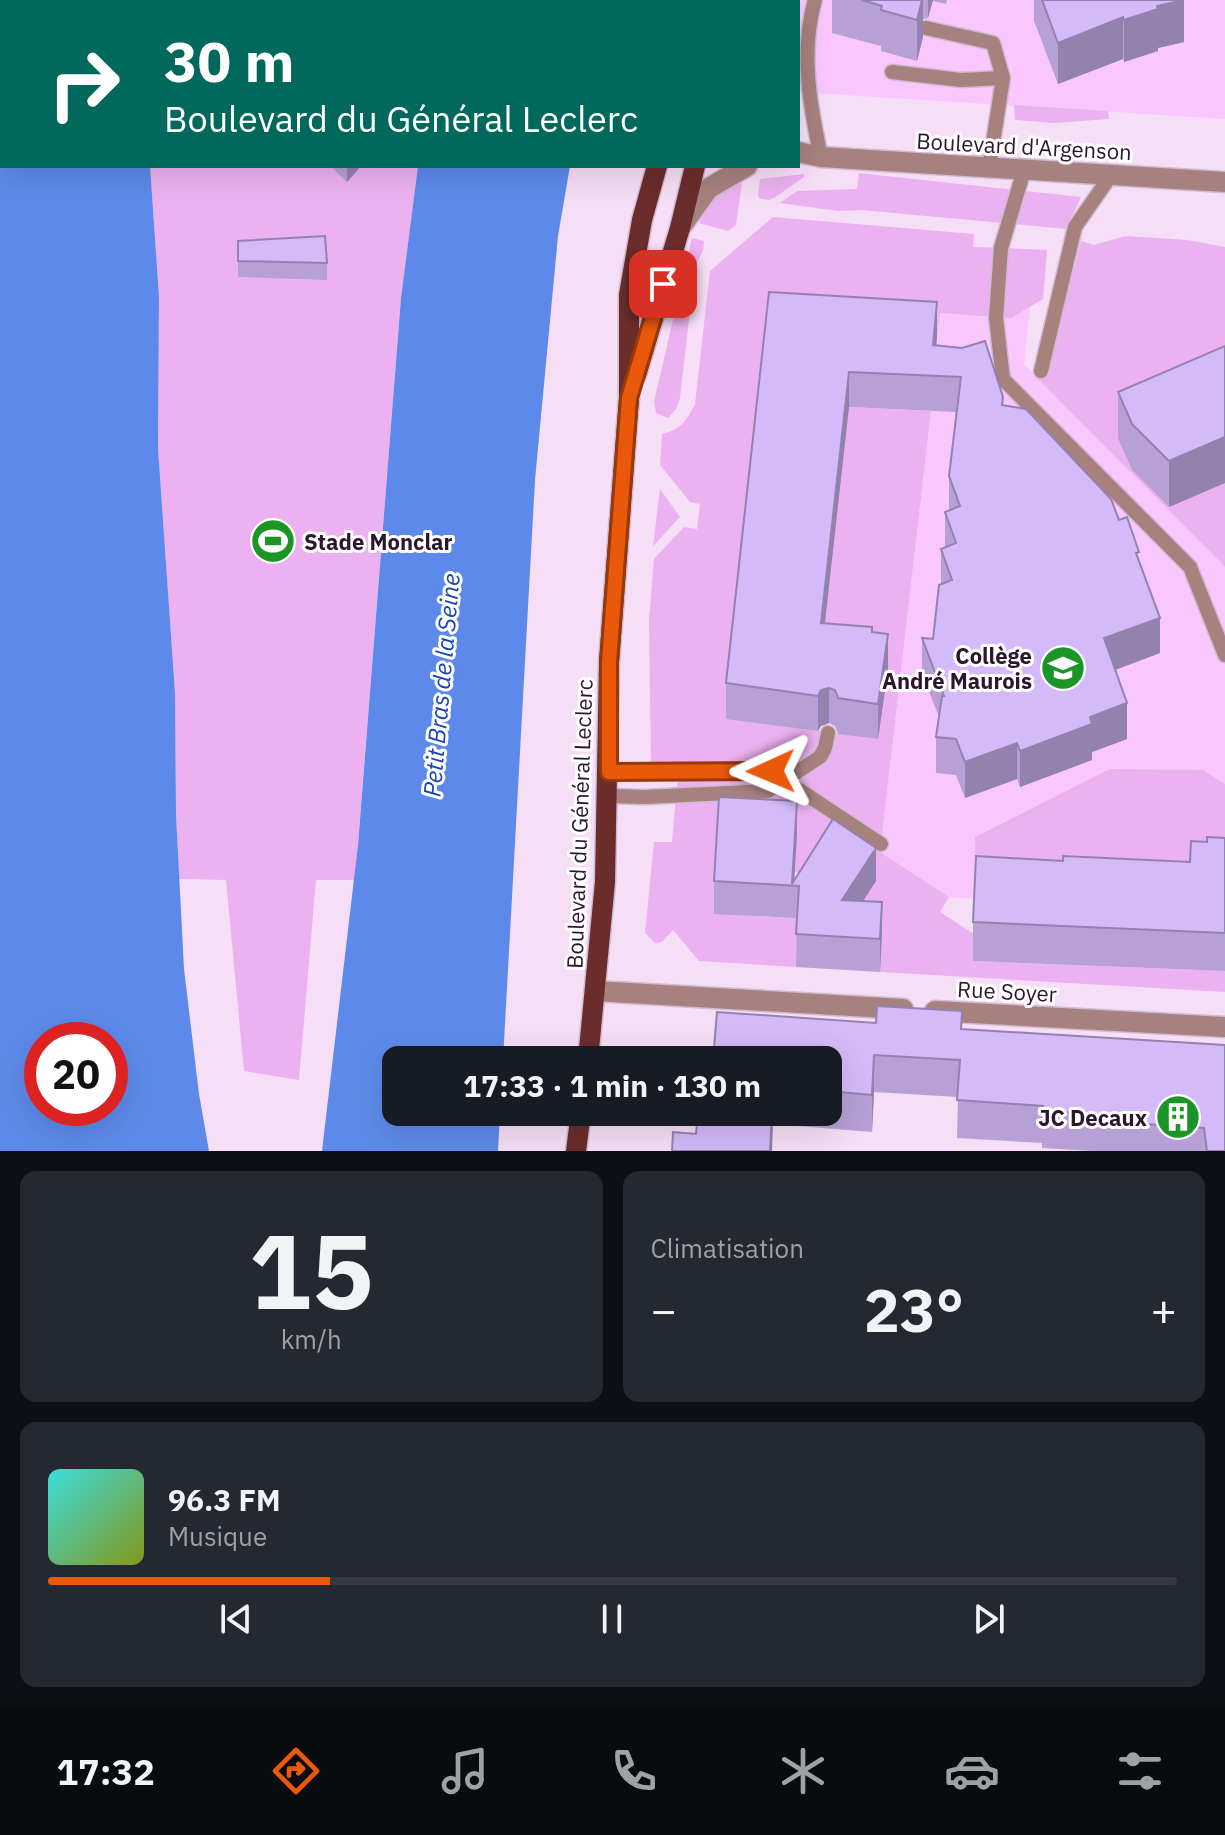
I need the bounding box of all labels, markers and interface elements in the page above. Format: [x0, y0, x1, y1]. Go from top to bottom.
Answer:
text: 30 m [164, 25, 294, 97]
icon: right [32, 32, 136, 136]
text: Boulevard du Général Leclerc [164, 95, 638, 142]
street label: Boulevard d'Argenson [916, 126, 1132, 166]
pin [629, 250, 697, 318]
icon: arrive [641, 262, 685, 306]
sports icon: Stade Monclar [249, 517, 297, 565]
place label: Stade Monclar [304, 527, 453, 556]
water label: Petit Bras de la Seine [415, 572, 467, 798]
place label: Collège André Maurois [882, 641, 1032, 695]
school or university icon: Collège André Maurois [1039, 644, 1087, 692]
street label: Boulevard du Général Leclerc [559, 679, 599, 969]
position arrow [729, 729, 813, 813]
street label: Rue Soyer [956, 974, 1058, 1008]
speed limit sign: 20 [24, 1022, 128, 1126]
text: 17:33 · 1 min · 130 m [463, 1066, 761, 1105]
building icon: JC Decaux [1154, 1093, 1202, 1141]
place label: JC Decaux [1038, 1103, 1147, 1132]
text: 15 [249, 1202, 374, 1338]
text: Climatisation [651, 1231, 804, 1265]
text: 23° [864, 1270, 964, 1349]
text: − [651, 1281, 677, 1338]
text: + [1151, 1281, 1177, 1338]
text: km/h [281, 1322, 342, 1356]
text: 96.3 FM [168, 1480, 281, 1519]
text: Musique [168, 1519, 267, 1553]
icon: previous [214, 1597, 258, 1641]
icon: pause [590, 1597, 634, 1641]
icon: next [967, 1597, 1011, 1641]
icon: directions [268, 1743, 324, 1799]
icon: music [437, 1743, 493, 1799]
icon: phone [606, 1743, 662, 1799]
icon: climate [775, 1743, 831, 1799]
icon: car [944, 1743, 1000, 1799]
icon: filters [1112, 1743, 1168, 1799]
text: 17:32 [56, 1748, 155, 1795]

